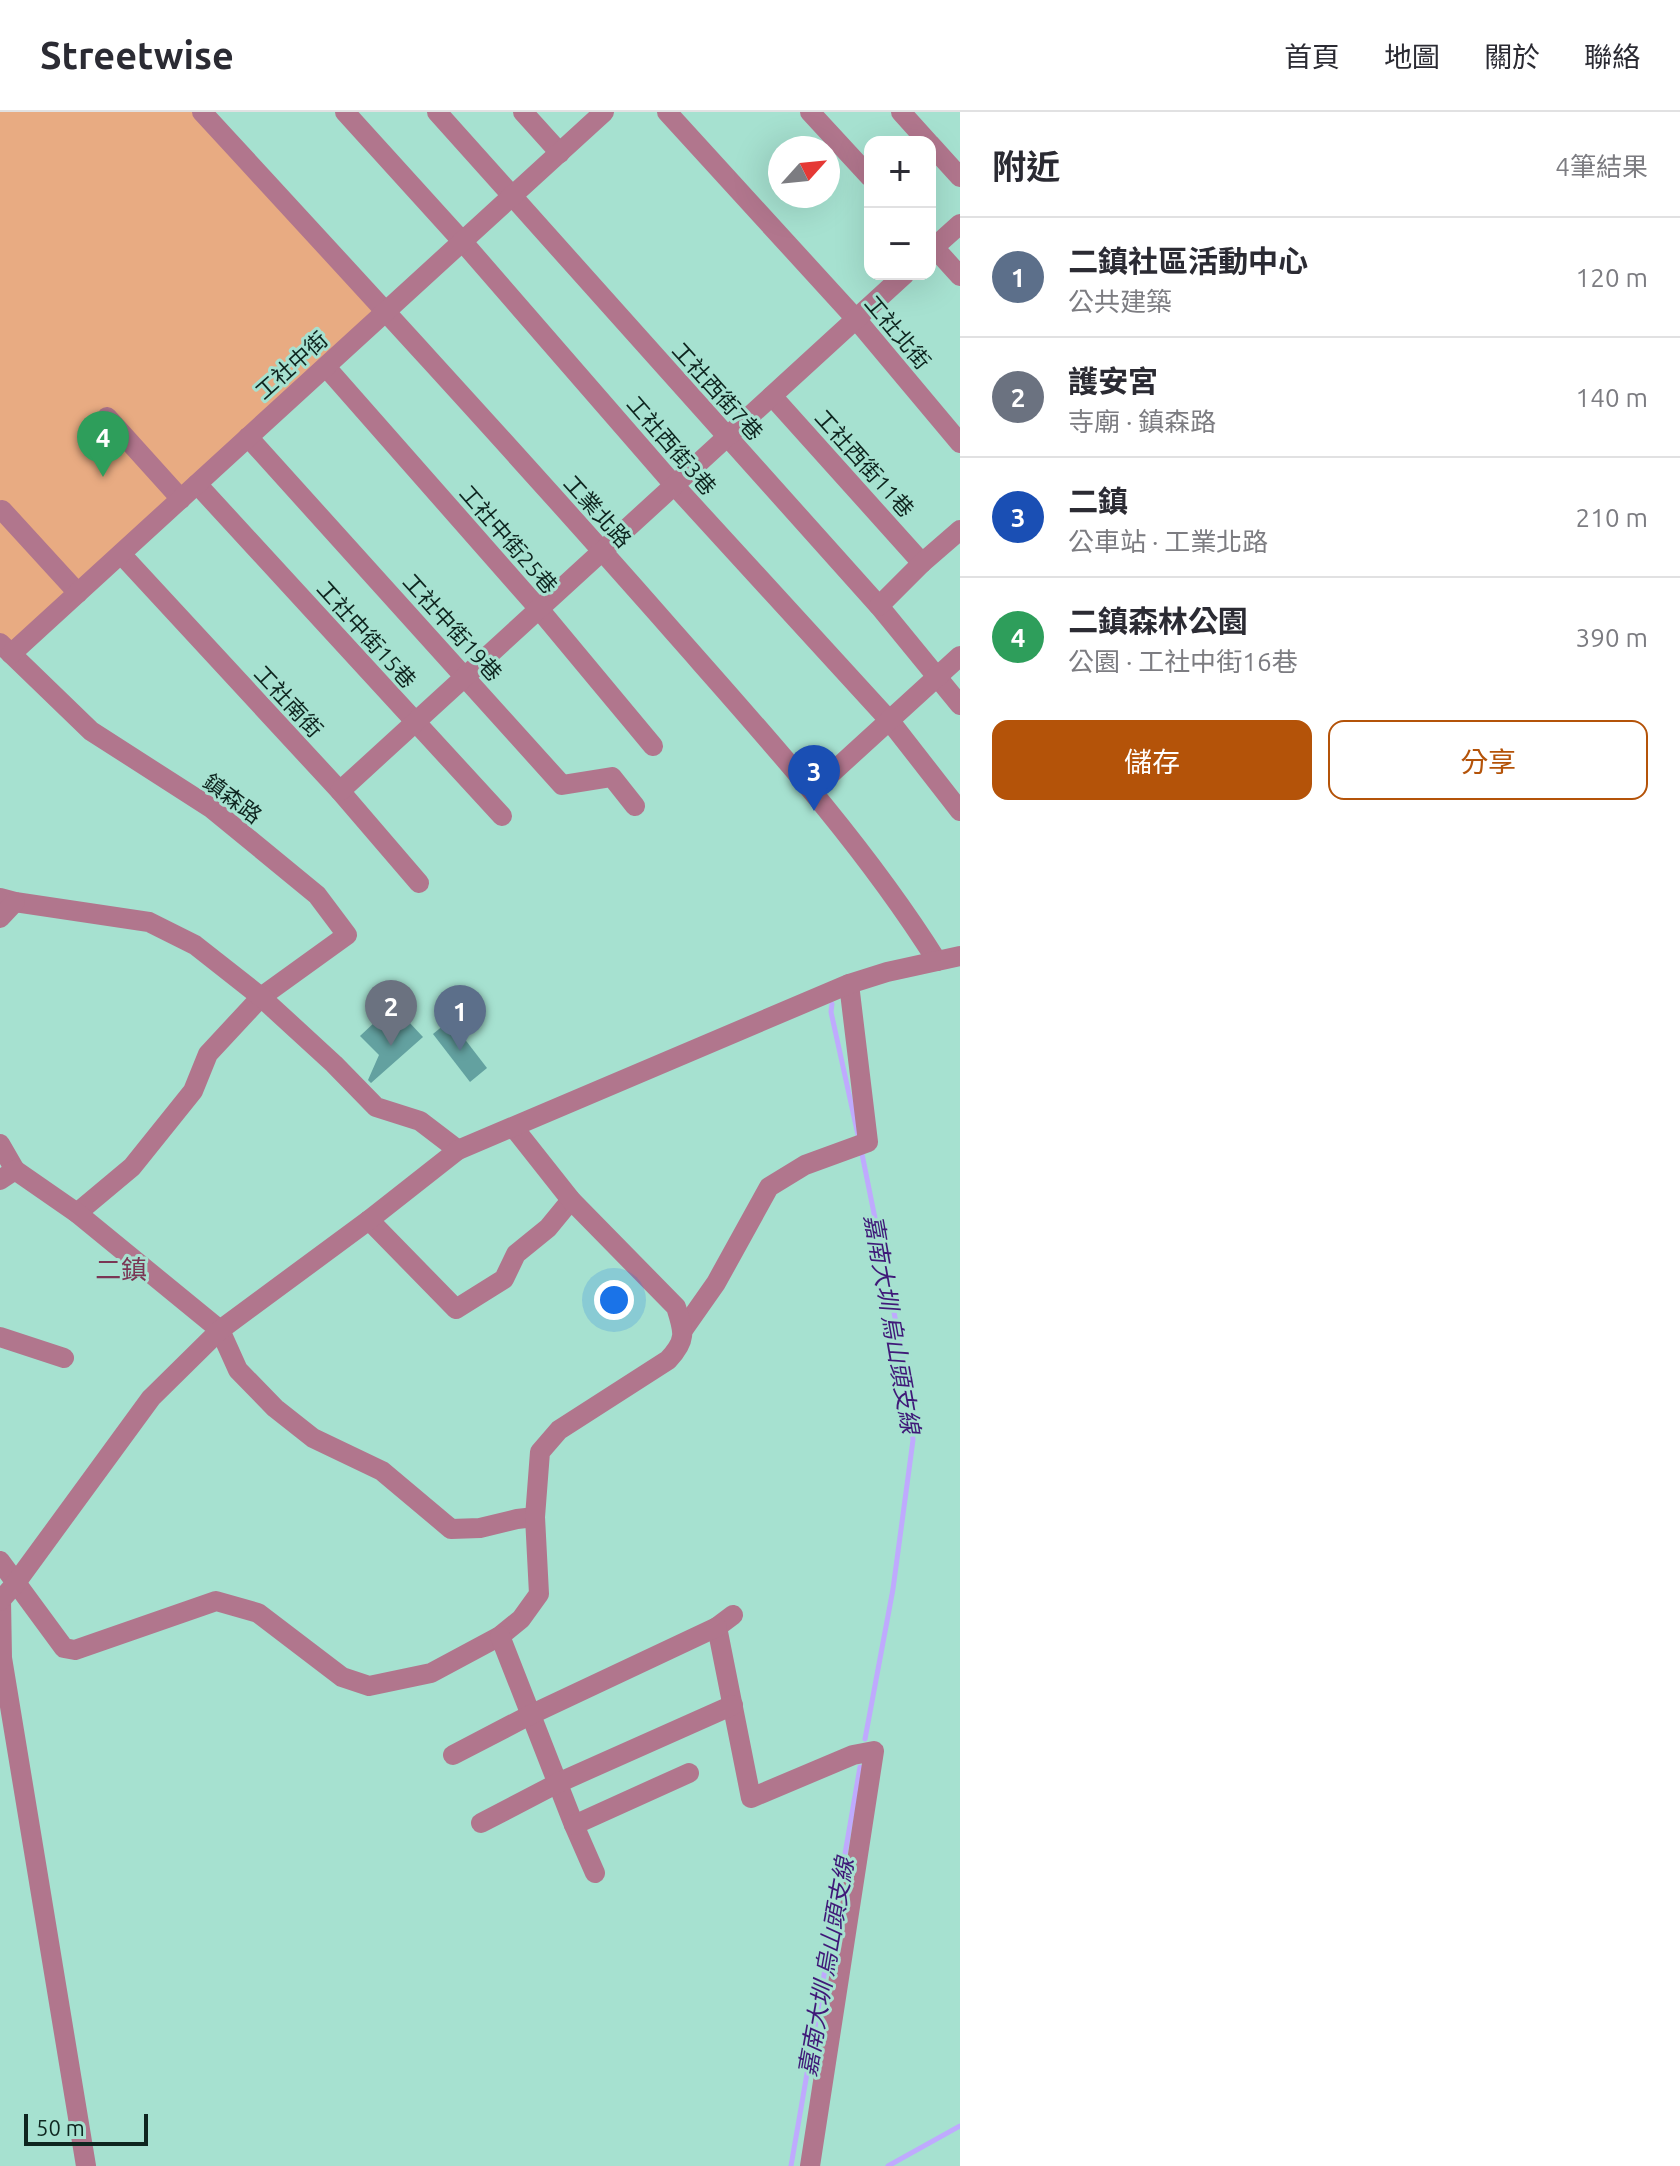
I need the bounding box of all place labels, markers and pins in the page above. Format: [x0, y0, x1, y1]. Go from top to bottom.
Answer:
pin: 4 [77, 411, 129, 477]
pin: 3 [788, 745, 840, 811]
pin: 2 [365, 980, 417, 1046]
pin: 1 [434, 985, 486, 1051]

